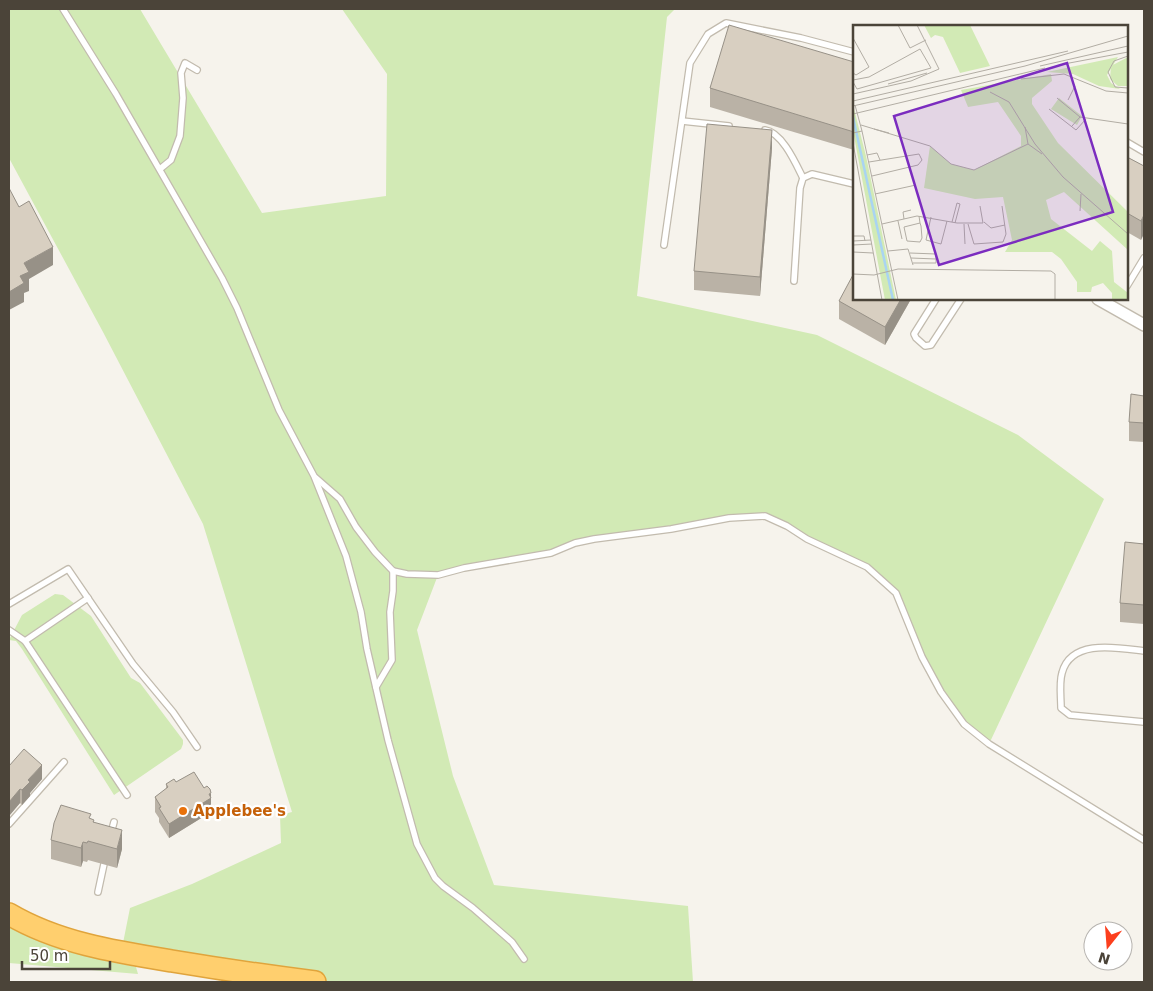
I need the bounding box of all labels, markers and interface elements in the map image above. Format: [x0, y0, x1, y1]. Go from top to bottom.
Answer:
inset map [853, 25, 1128, 300]
place label: Applebee's [193, 802, 286, 820]
marker: Applebee's [177, 805, 189, 817]
north arrow [1083, 921, 1133, 971]
scale bar [22, 938, 110, 970]
text: 50 m [30, 947, 68, 965]
text: N [1096, 949, 1112, 968]

